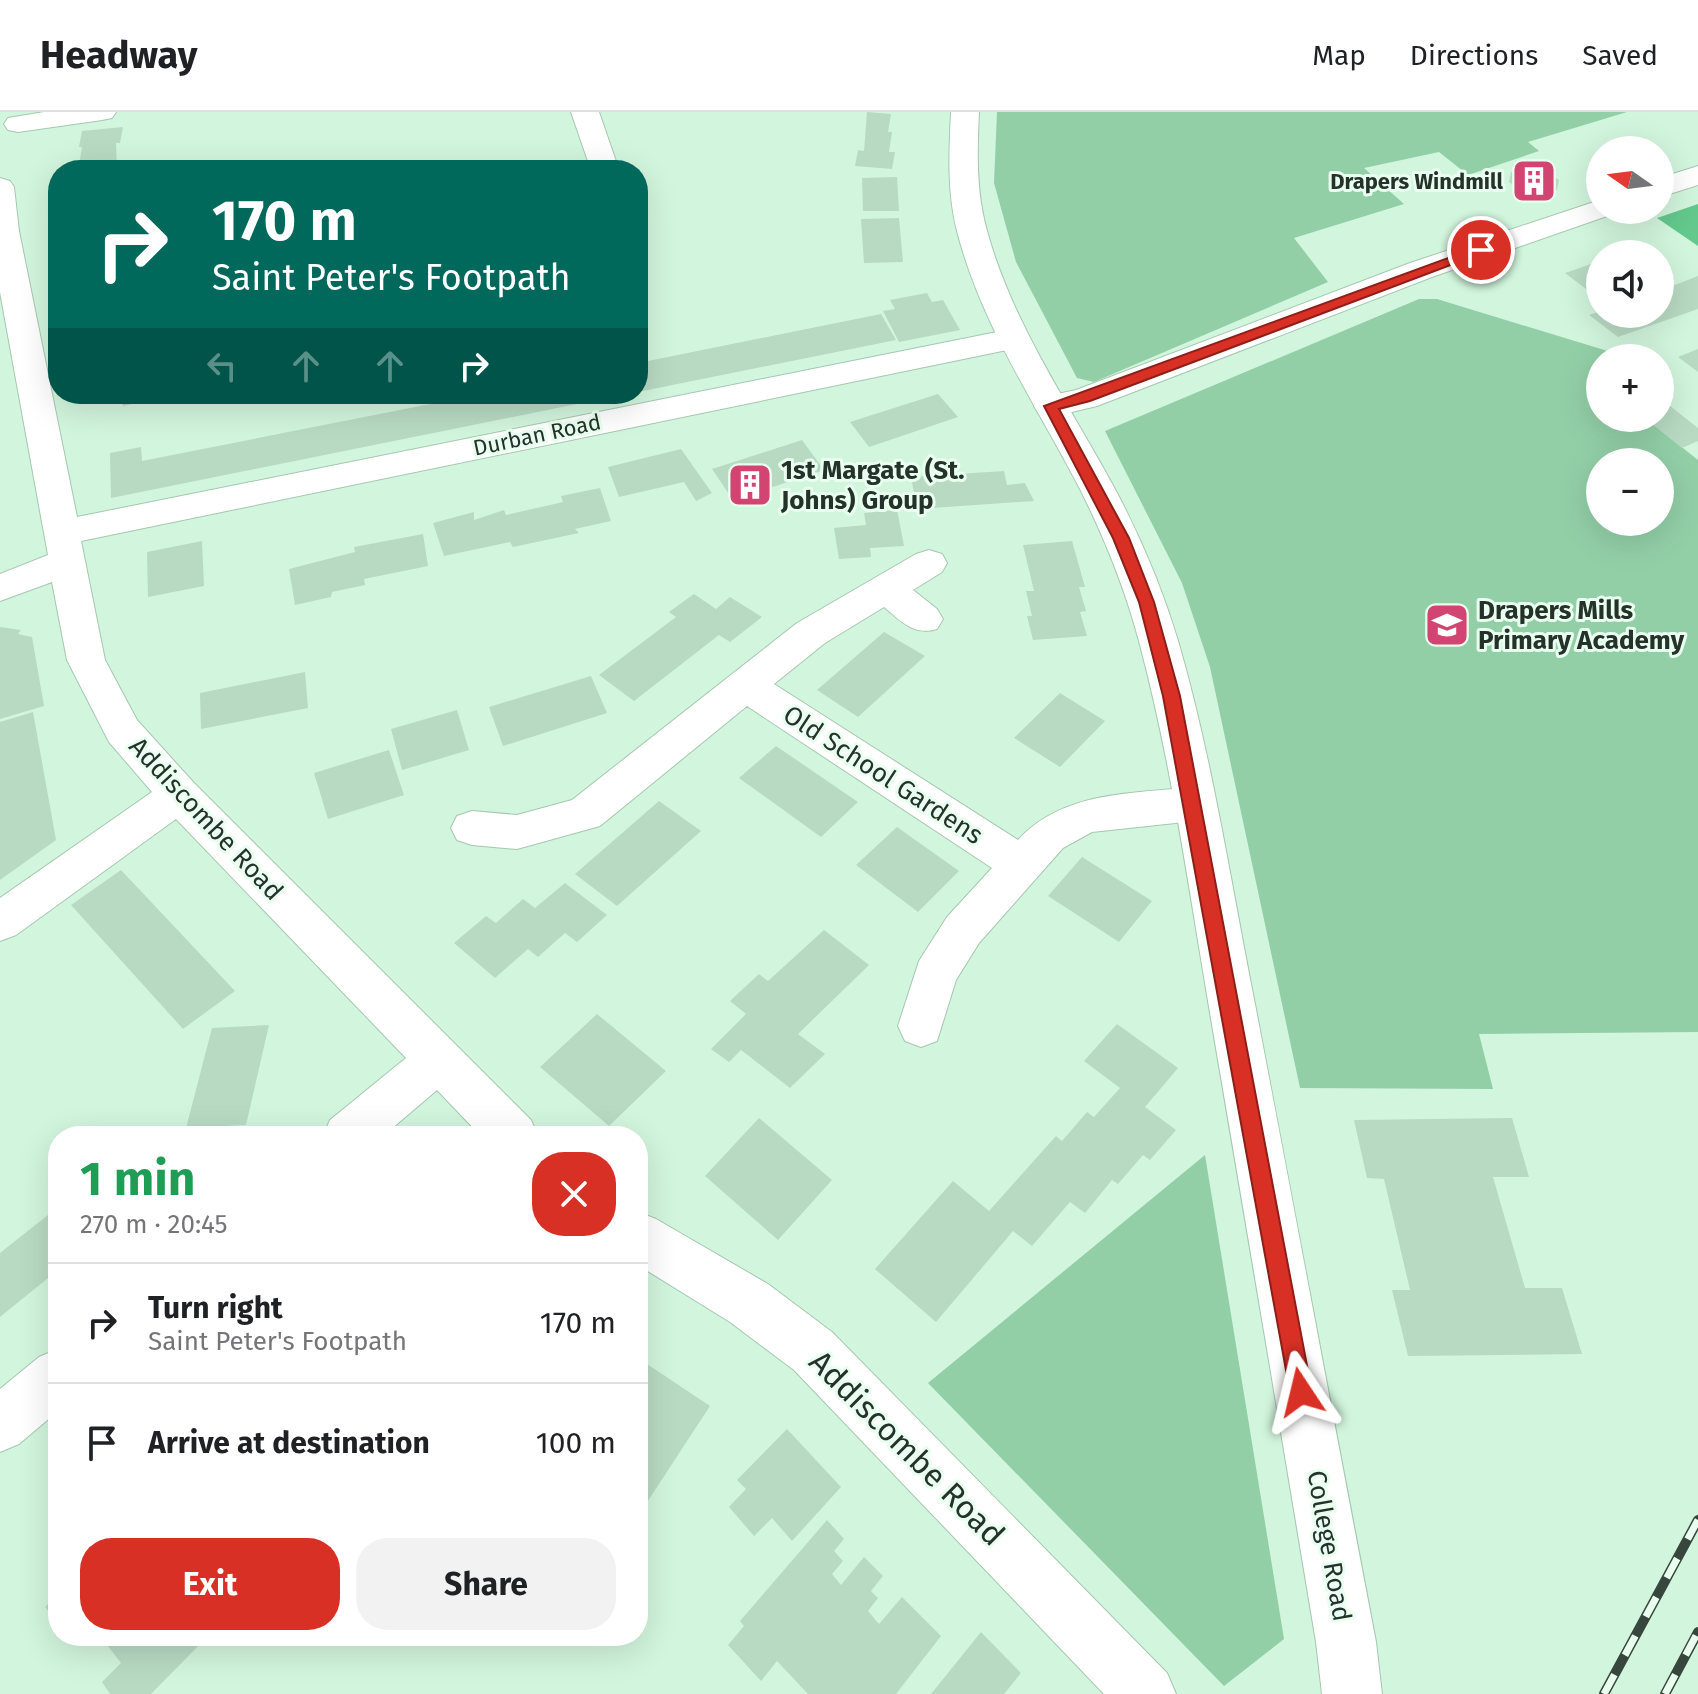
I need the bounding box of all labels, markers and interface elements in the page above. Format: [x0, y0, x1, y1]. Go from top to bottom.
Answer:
text: Headway [40, 32, 197, 78]
text: Map [1312, 39, 1366, 72]
text: Directions [1410, 39, 1538, 72]
text: Saved [1582, 39, 1658, 72]
north arrow [1586, 136, 1674, 224]
map controls [1586, 136, 1674, 536]
building icon: Drapers Windmill [1510, 157, 1558, 205]
place label: Drapers Windmill [1330, 168, 1503, 195]
text: 170 m [212, 188, 357, 255]
icon: right [80, 192, 184, 296]
pin [1447, 216, 1515, 284]
icon: arrive [1459, 228, 1503, 272]
button: sound [1586, 240, 1674, 328]
text: Saint Peter's Footpath [212, 256, 571, 300]
icon: left [200, 344, 244, 388]
icon: ahead [284, 344, 328, 388]
icon: ahead [368, 344, 412, 388]
icon: right [452, 344, 496, 388]
button: + [1586, 344, 1674, 432]
street label: Durban Road [471, 408, 603, 462]
button: − [1586, 448, 1674, 536]
place label: 1st Margate (St. Johns) Group [780, 455, 964, 516]
building icon: 1st Margate (St. Johns) Group [726, 461, 774, 509]
place label: Drapers Mills Primary Academy [1478, 595, 1685, 656]
school or university icon: Drapers Mills Primary Academy [1423, 601, 1471, 649]
street label: Old School Gardens [777, 699, 989, 851]
street label: Addiscombe Road [123, 731, 289, 907]
text: 1 min [80, 1150, 195, 1208]
button: close [532, 1152, 616, 1236]
text: 270 m · 20:45 [80, 1209, 228, 1240]
text: Turn right [148, 1290, 283, 1326]
icon: right [80, 1301, 124, 1345]
text: 170 m [540, 1305, 616, 1341]
text: Saint Peter's Footpath [148, 1326, 407, 1357]
street label: Addiscombe Road [802, 1343, 1012, 1553]
position arrow [1259, 1350, 1343, 1434]
icon: arrive [80, 1421, 124, 1465]
text: Arrive at destination [148, 1425, 430, 1461]
text: 100 m [536, 1425, 616, 1461]
street label: College Road [1300, 1468, 1358, 1624]
button: Exit [80, 1538, 340, 1630]
button: Share [356, 1538, 616, 1630]

